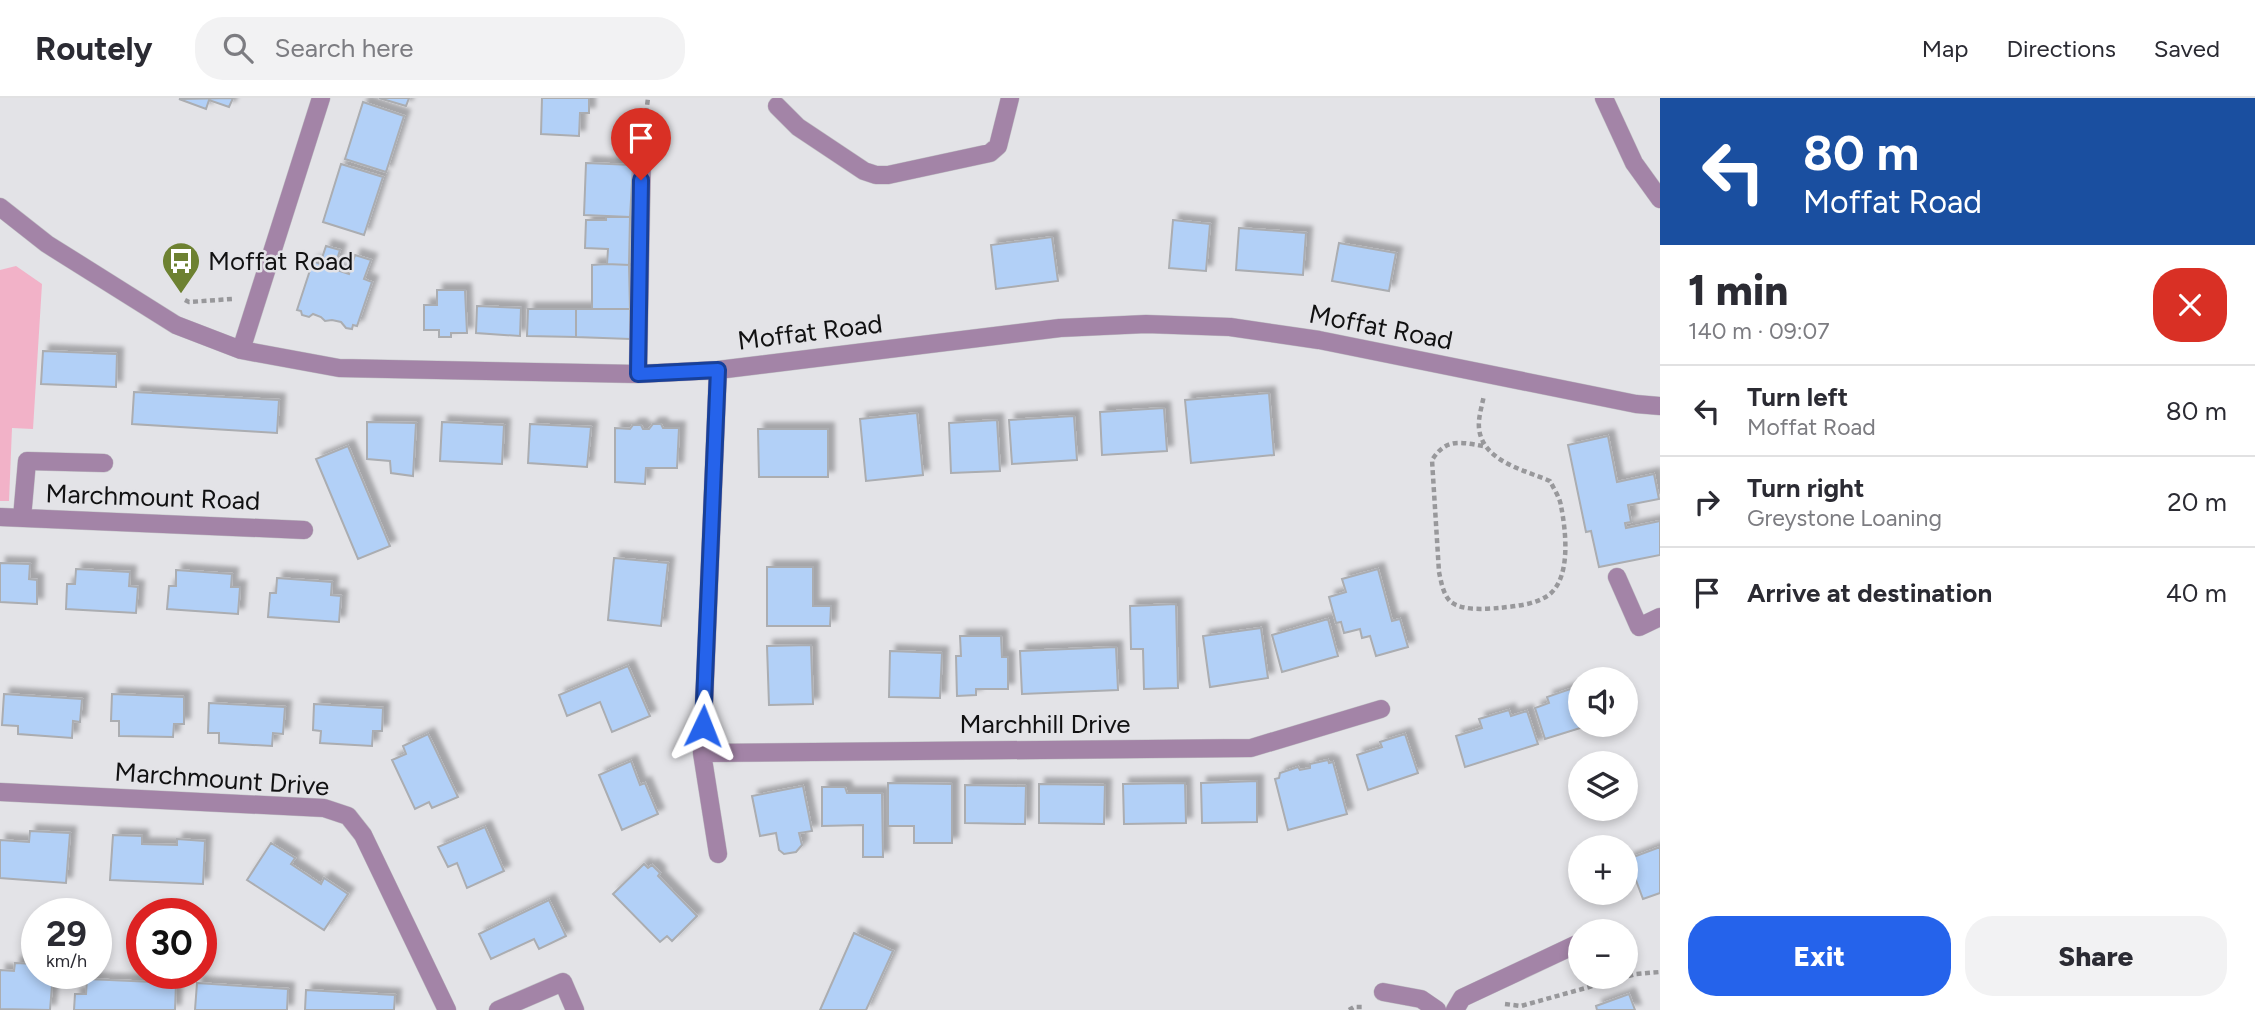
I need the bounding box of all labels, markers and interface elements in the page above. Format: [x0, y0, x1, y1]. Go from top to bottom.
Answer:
search box [195, 17, 685, 80]
text: Routely [35, 29, 153, 68]
icon: search [219, 29, 257, 67]
text: Search here [275, 32, 414, 64]
text: Map [1922, 34, 1968, 63]
text: Directions [2006, 34, 2116, 63]
text: Saved [2154, 34, 2220, 63]
pin [611, 108, 671, 180]
icon: arrive [622, 119, 660, 157]
text: 80 m [1803, 123, 1919, 182]
icon: left [1688, 126, 1779, 217]
text: Moffat Road [1803, 183, 1982, 221]
bus stop icon: Moffat Road [160, 240, 202, 295]
place label: Moffat Road [208, 245, 354, 277]
text: 1 min [1688, 265, 1788, 316]
button: close [2153, 268, 2227, 342]
street label: Moffat Road [1307, 297, 1455, 357]
street label: Moffat Road [736, 307, 884, 357]
text: 140 m · 09:07 [1688, 317, 1830, 345]
text: Turn left [1747, 381, 1848, 413]
icon: left [1688, 392, 1726, 430]
text: 80 m [2166, 395, 2227, 427]
text: Moffat Road [1747, 413, 1876, 441]
text: Turn right [1747, 472, 1864, 504]
street label: Marchmount Road [45, 477, 261, 517]
icon: right [1688, 483, 1726, 521]
text: 20 m [2167, 486, 2227, 518]
text: Greystone Loaning [1747, 504, 1942, 532]
icon: arrive [1688, 574, 1726, 612]
text: Arrive at destination [1747, 577, 1992, 609]
text: 40 m [2166, 577, 2227, 609]
map controls [1568, 667, 1638, 989]
button: sound [1568, 667, 1638, 737]
position arrow [666, 689, 740, 763]
street label: Marchhill Drive [959, 708, 1131, 740]
button: layers [1568, 751, 1638, 821]
street label: Marchmount Drive [114, 756, 330, 802]
button: + [1568, 835, 1638, 905]
speed limit sign: 30 [126, 898, 217, 989]
text: 29 [46, 913, 87, 955]
button: Exit [1688, 916, 1951, 996]
button: Share [1965, 916, 2227, 996]
button: − [1568, 919, 1638, 989]
text: km/h [46, 950, 87, 972]

